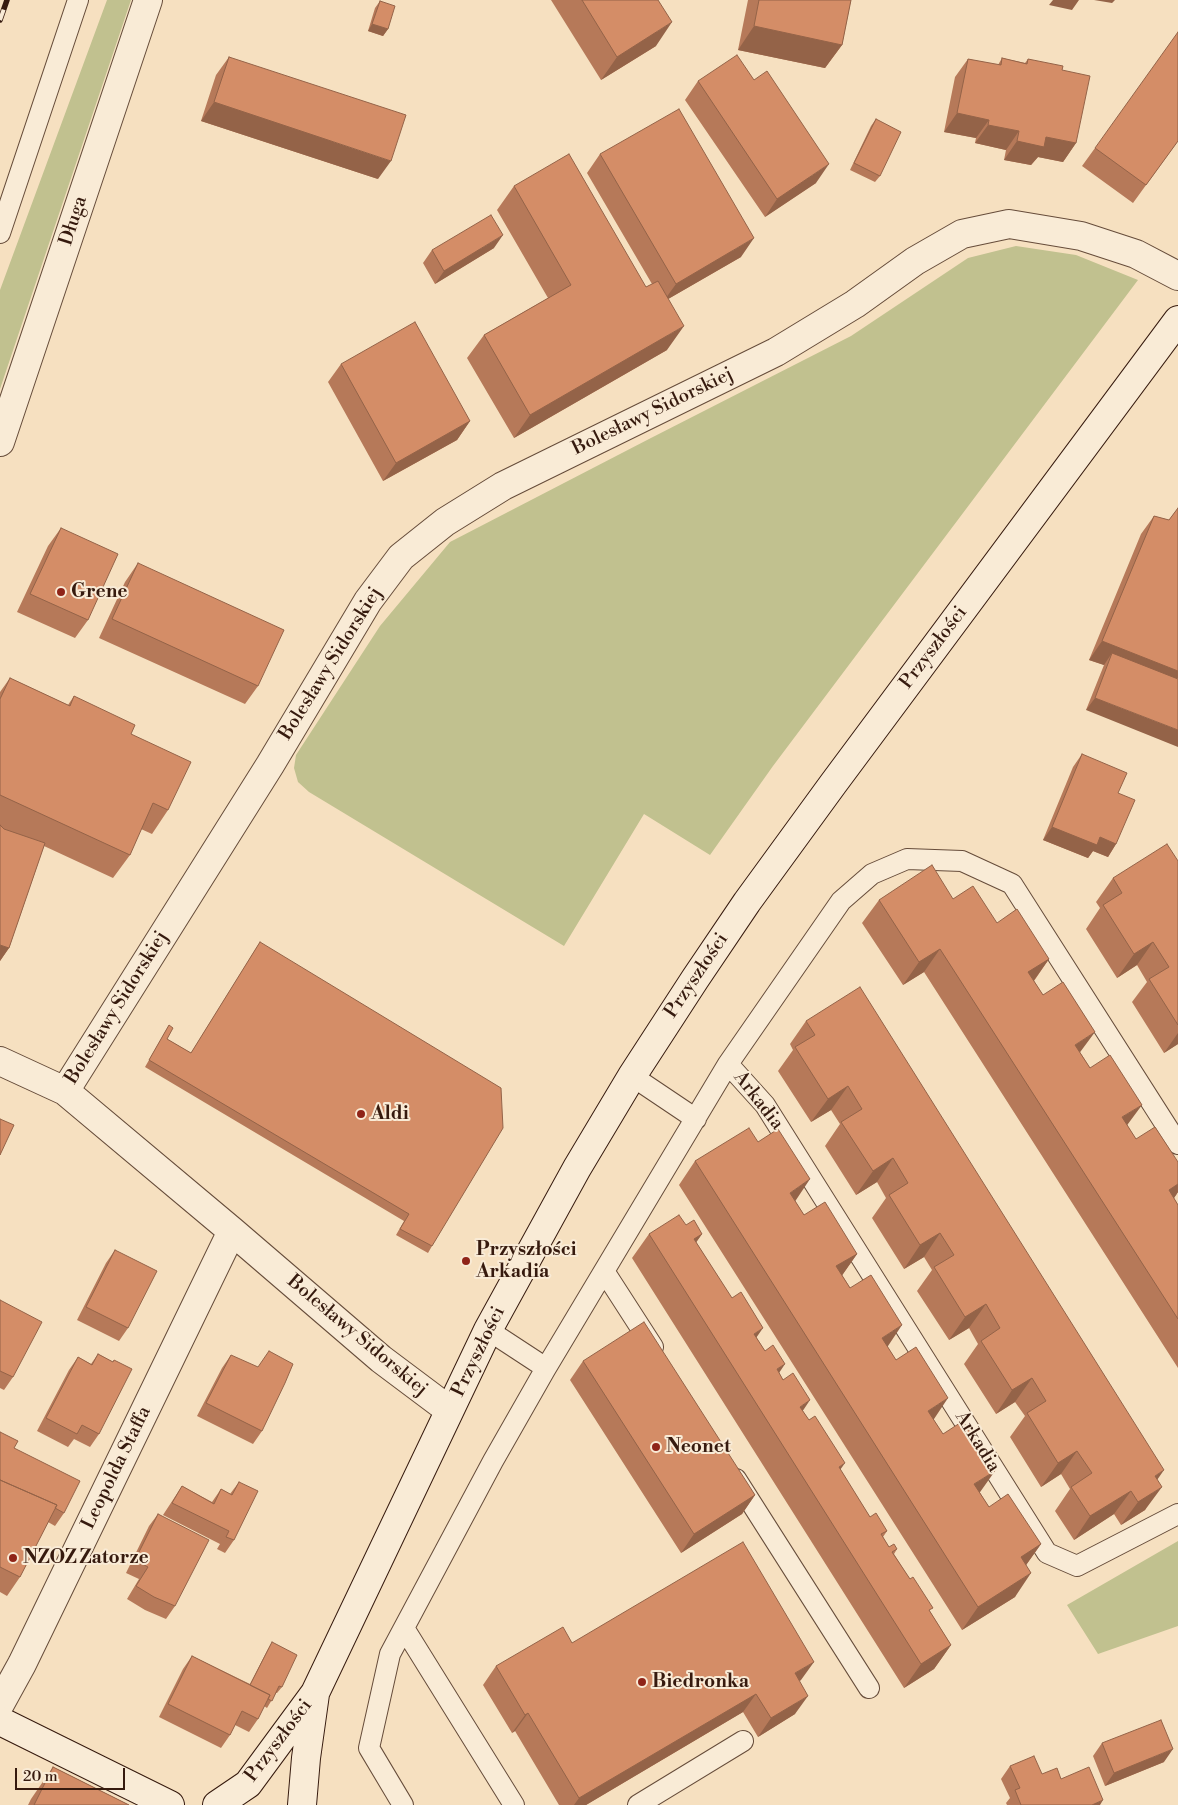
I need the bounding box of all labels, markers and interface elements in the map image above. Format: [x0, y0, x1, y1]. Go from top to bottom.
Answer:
street label: Długa [55, 193, 93, 249]
street label: Bolesławy Sidorskiej [569, 363, 737, 461]
place label: Grene [71, 581, 128, 603]
street label: Bolesławy Sidorskiej [275, 583, 387, 745]
marker: Grene [55, 586, 67, 598]
street label: Przyszłości [896, 602, 972, 694]
street label: Bolesławy Sidorskiej [61, 927, 173, 1089]
street label: Przyszłości [660, 929, 734, 1023]
street label: Arkadia [728, 1067, 788, 1135]
place label: Aldi [371, 1103, 409, 1125]
marker: Aldi [355, 1108, 367, 1120]
place label: Przyszłości Arkadia [476, 1239, 577, 1283]
marker: Przyszłości Arkadia [460, 1255, 472, 1267]
street label: Bolesławy Sidorskiej [282, 1271, 432, 1401]
street label: Przyszłości [447, 1303, 511, 1401]
street label: Leopolda Staffa [77, 1403, 157, 1533]
street label: Arkadia [949, 1407, 1005, 1477]
place label: Neonet [666, 1436, 731, 1458]
marker: Neonet [650, 1441, 662, 1453]
place label: NZOZ Zatorze [23, 1547, 149, 1569]
marker: NZOZ Zatorze [7, 1552, 19, 1564]
place label: Biedronka [652, 1671, 749, 1693]
marker: Biedronka [636, 1676, 648, 1688]
street label: Przyszłości [241, 1695, 317, 1787]
scale bar [18, 1758, 128, 1790]
text: 20 m [23, 1767, 58, 1786]

